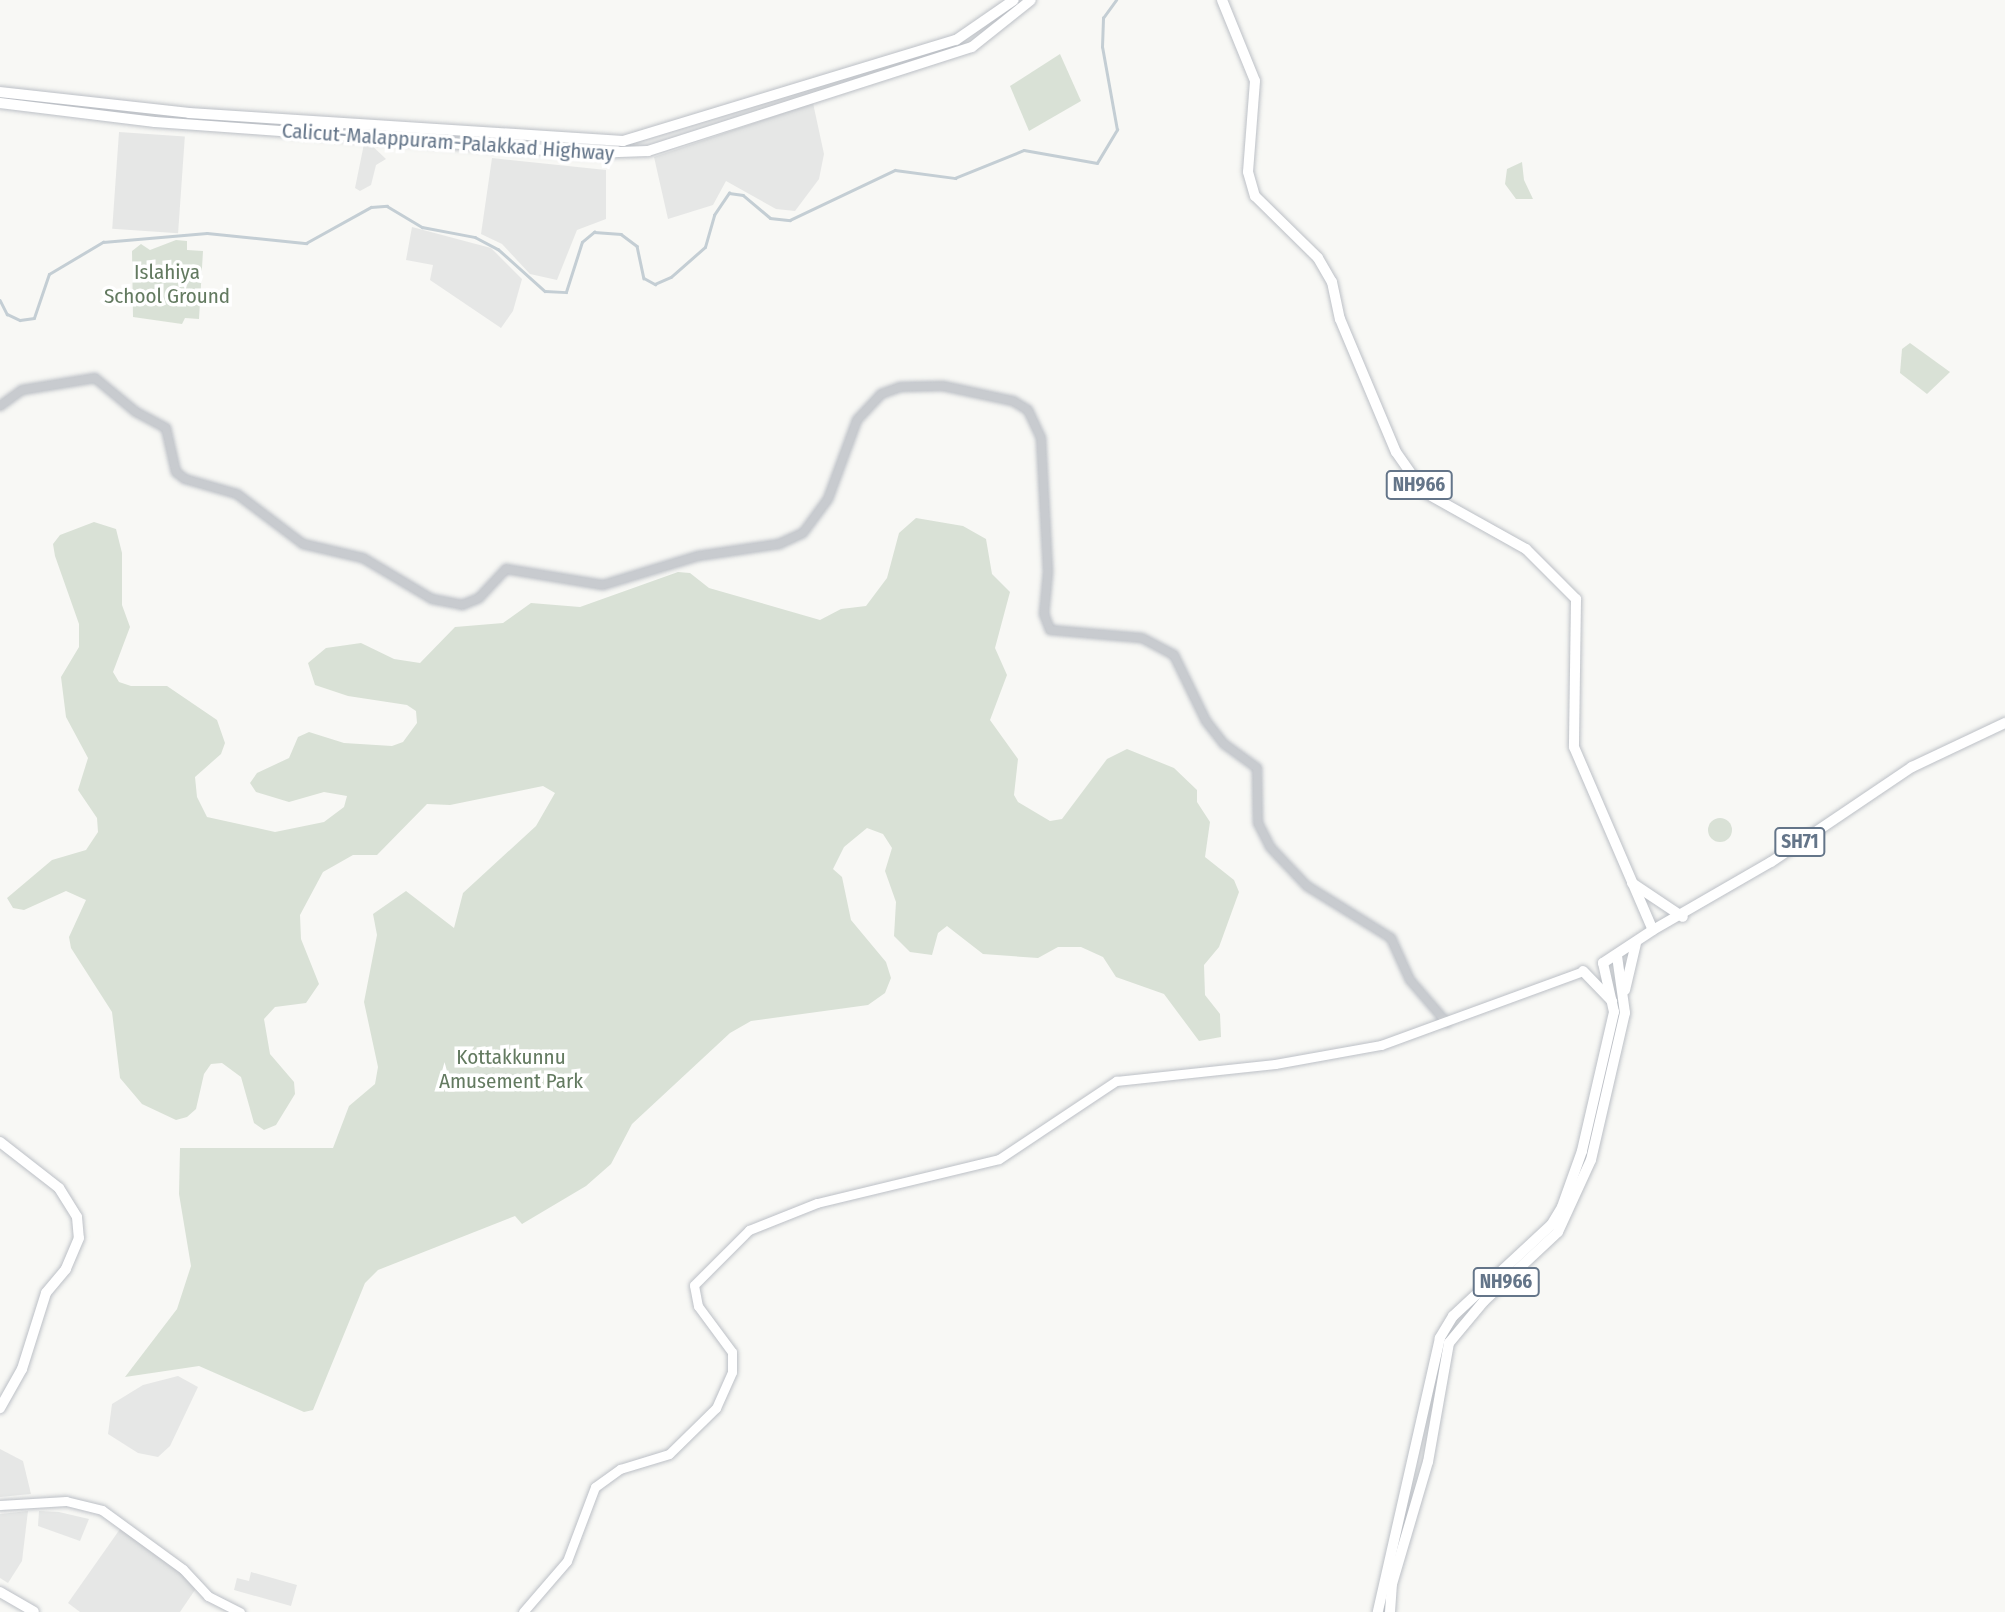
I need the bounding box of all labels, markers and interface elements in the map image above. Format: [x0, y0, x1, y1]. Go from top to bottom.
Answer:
street label: Calicut-Malappuram-Palakkad Highway [281, 118, 615, 166]
park label: Islahiya School Ground [104, 259, 230, 309]
road number: NH966 [1384, 470, 1454, 500]
road number: SH71 [1774, 827, 1826, 858]
park label: Kottakkunnu Amusement Park [439, 1044, 583, 1094]
road number: NH966 [1471, 1266, 1541, 1298]

